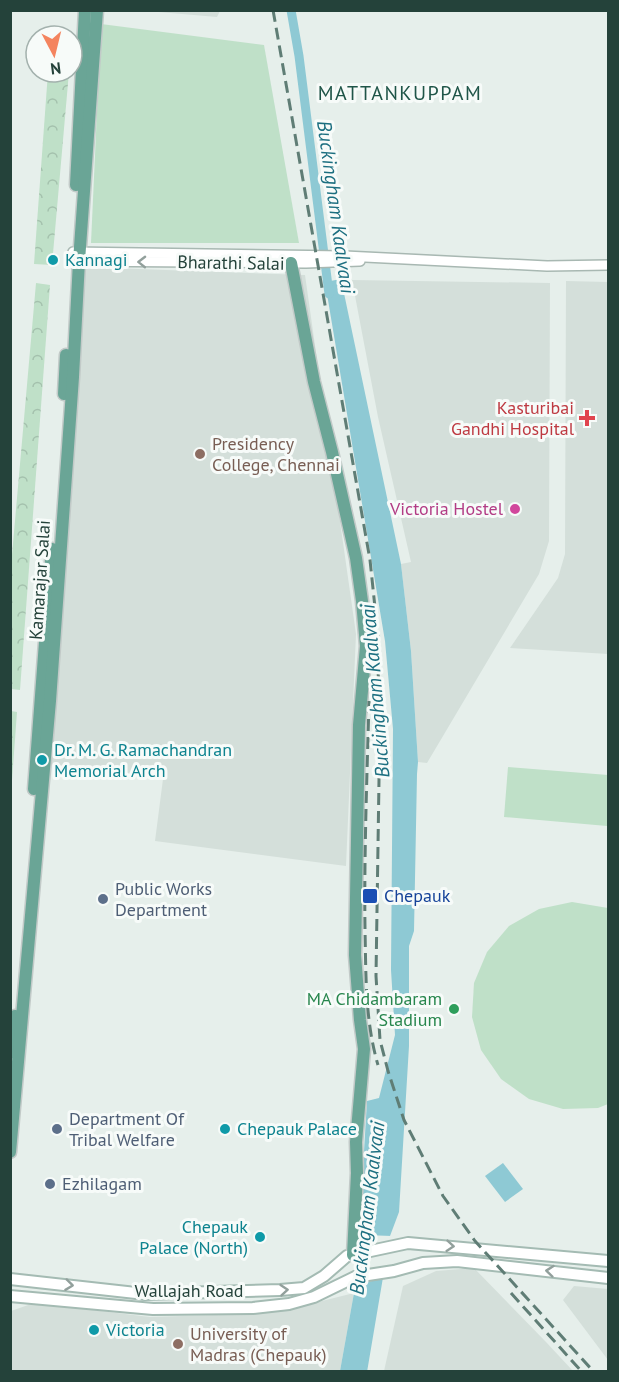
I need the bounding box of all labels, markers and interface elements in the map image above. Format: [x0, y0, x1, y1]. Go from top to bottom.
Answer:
north arrow [24, 24, 84, 84]
text: N [49, 58, 62, 79]
district label: MATTANKUPPAM [318, 80, 482, 106]
water label: Buckingham Kaalvaai [311, 119, 361, 296]
place label: Kannagi [65, 248, 128, 271]
street label: Bharathi Salai [177, 250, 285, 275]
marker: Kannagi [46, 253, 60, 267]
one-way arrow [138, 256, 147, 268]
place label: Kasturibai Gandhi Hospital [451, 396, 575, 440]
marker: Kasturibai Gandhi Hospital [578, 409, 596, 427]
place label: Presidency College, Chennai [212, 432, 340, 476]
marker: Presidency College, Chennai [193, 447, 207, 461]
place label: Victoria Hostel [389, 497, 504, 520]
marker: Victoria Hostel [508, 502, 522, 516]
street label: Kamarajar Salai [24, 519, 55, 641]
water label: Buckingham Kaalvaai [354, 602, 396, 779]
place label: Dr. M. G. Ramachandran Memorial Arch [54, 738, 232, 782]
marker: Dr. M. G. Ramachandran Memorial Arch [35, 753, 49, 767]
place label: Public Works Department [115, 877, 212, 921]
place label: Chepauk [384, 884, 451, 907]
marker: Chepauk [361, 887, 379, 905]
marker: Public Works Department [96, 892, 110, 906]
place label: MA Chidambaram Stadium [307, 987, 442, 1031]
marker: MA Chidambaram Stadium [447, 1002, 461, 1016]
place label: Department Of Tribal Welfare [69, 1107, 185, 1151]
place label: Chepauk Palace [237, 1117, 357, 1140]
water label: Buckingham Kaalvaai [343, 1119, 391, 1296]
marker: Department Of Tribal Welfare [50, 1122, 64, 1136]
marker: Chepauk Palace [218, 1122, 232, 1136]
place label: Ezhilagam [62, 1172, 142, 1195]
marker: Ezhilagam [43, 1177, 57, 1191]
place label: Chepauk Palace (North) [139, 1215, 248, 1259]
marker: Chepauk Palace (North) [253, 1230, 267, 1244]
one-way arrow [445, 1239, 454, 1252]
one-way arrow [546, 1265, 555, 1278]
one-way arrow [64, 1278, 73, 1291]
street label: Wallajah Road [134, 1279, 244, 1302]
one-way arrow [279, 1284, 289, 1297]
place label: Victoria [105, 1318, 165, 1341]
place label: University of Madras (Chepauk) [190, 1322, 327, 1366]
marker: Victoria [87, 1323, 101, 1337]
marker: University of Madras (Chepauk) [171, 1337, 185, 1351]

